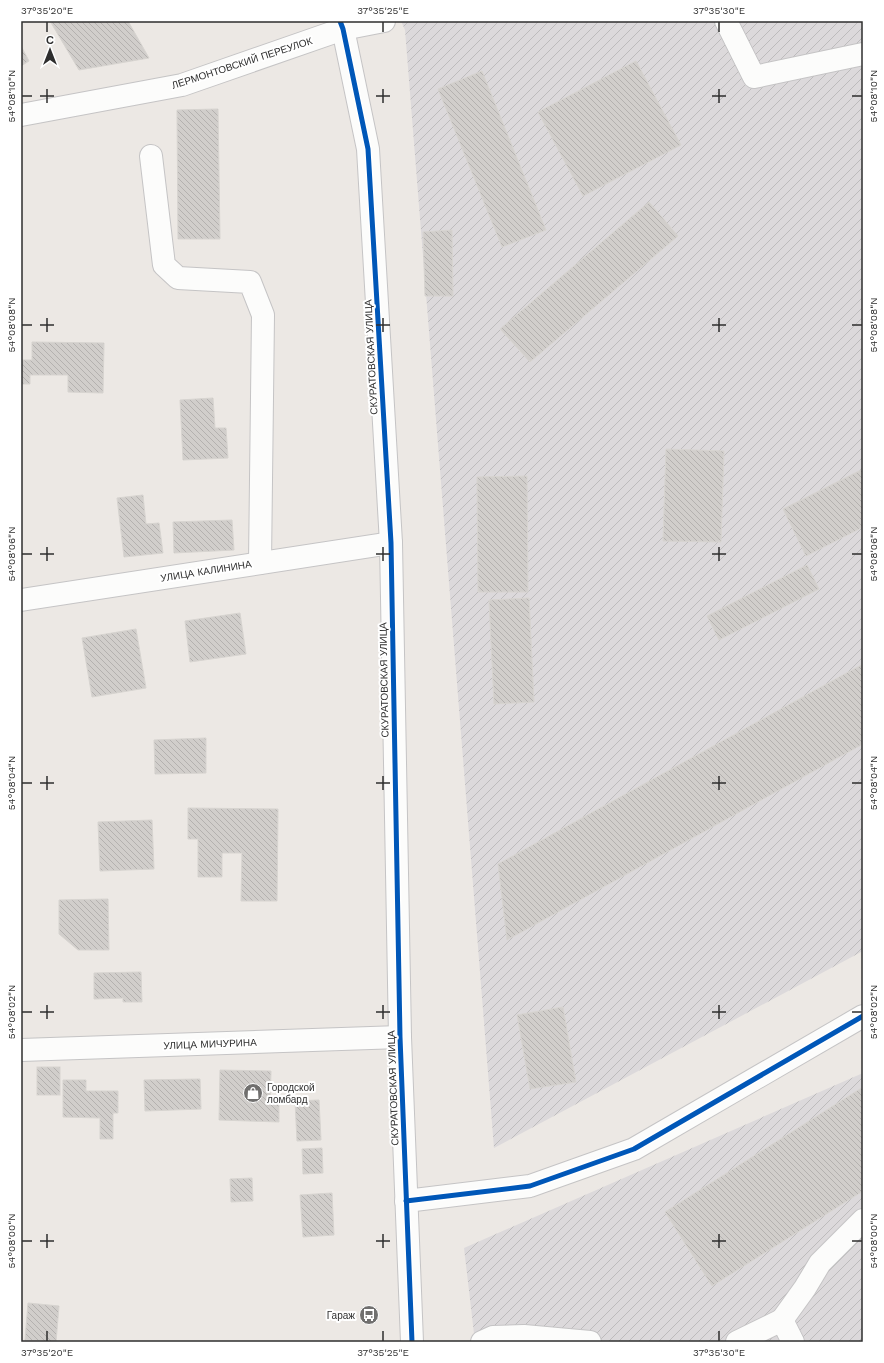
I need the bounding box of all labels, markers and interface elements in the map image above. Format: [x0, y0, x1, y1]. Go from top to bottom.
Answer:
text: 37°35'20"E [21, 5, 73, 16]
text: 37°35'25"E [357, 5, 409, 16]
text: 37°35'30"E [693, 5, 745, 16]
north arrow [30, 30, 70, 70]
text: С [46, 34, 54, 47]
street label: ЛЕРМОНТОВСКИЙ ПЕРЕУЛОК [170, 34, 314, 91]
text: 54°08'10"N [6, 70, 17, 122]
text: 54°08'10"N [868, 70, 879, 122]
text: 54°08'08"N [6, 298, 17, 353]
text: 54°08'08"N [868, 298, 879, 353]
street label: СКУРАТОВСКАЯ УЛИЦА [362, 299, 380, 415]
text: 54°08'06"N [6, 527, 17, 581]
text: 54°08'06"N [868, 527, 879, 581]
street label: УЛИЦА КАЛИНИНА [160, 558, 253, 584]
street label: СКУРАТОВСКАЯ УЛИЦА [377, 622, 391, 738]
text: 54°08'04"N [6, 756, 17, 810]
text: 54°08'04"N [868, 756, 879, 810]
text: 54°08'02"N [6, 985, 17, 1039]
text: 54°08'02"N [868, 985, 879, 1039]
street label: СКУРАТОВСКАЯ УЛИЦА [385, 1030, 401, 1146]
street label: УЛИЦА МИЧУРИНА [163, 1037, 257, 1051]
shop icon: Городской ломбард [242, 1082, 264, 1104]
place label: Городской ломбард [267, 1082, 315, 1105]
text: 54°08'00"N [6, 1213, 17, 1269]
text: 54°08'00"N [868, 1213, 879, 1269]
bus stop icon: Гараж [358, 1304, 380, 1326]
place label: Гараж [327, 1310, 355, 1321]
text: 37°35'20"E [21, 1347, 73, 1358]
text: 37°35'25"E [357, 1347, 409, 1358]
text: 37°35'30"E [693, 1347, 745, 1358]

